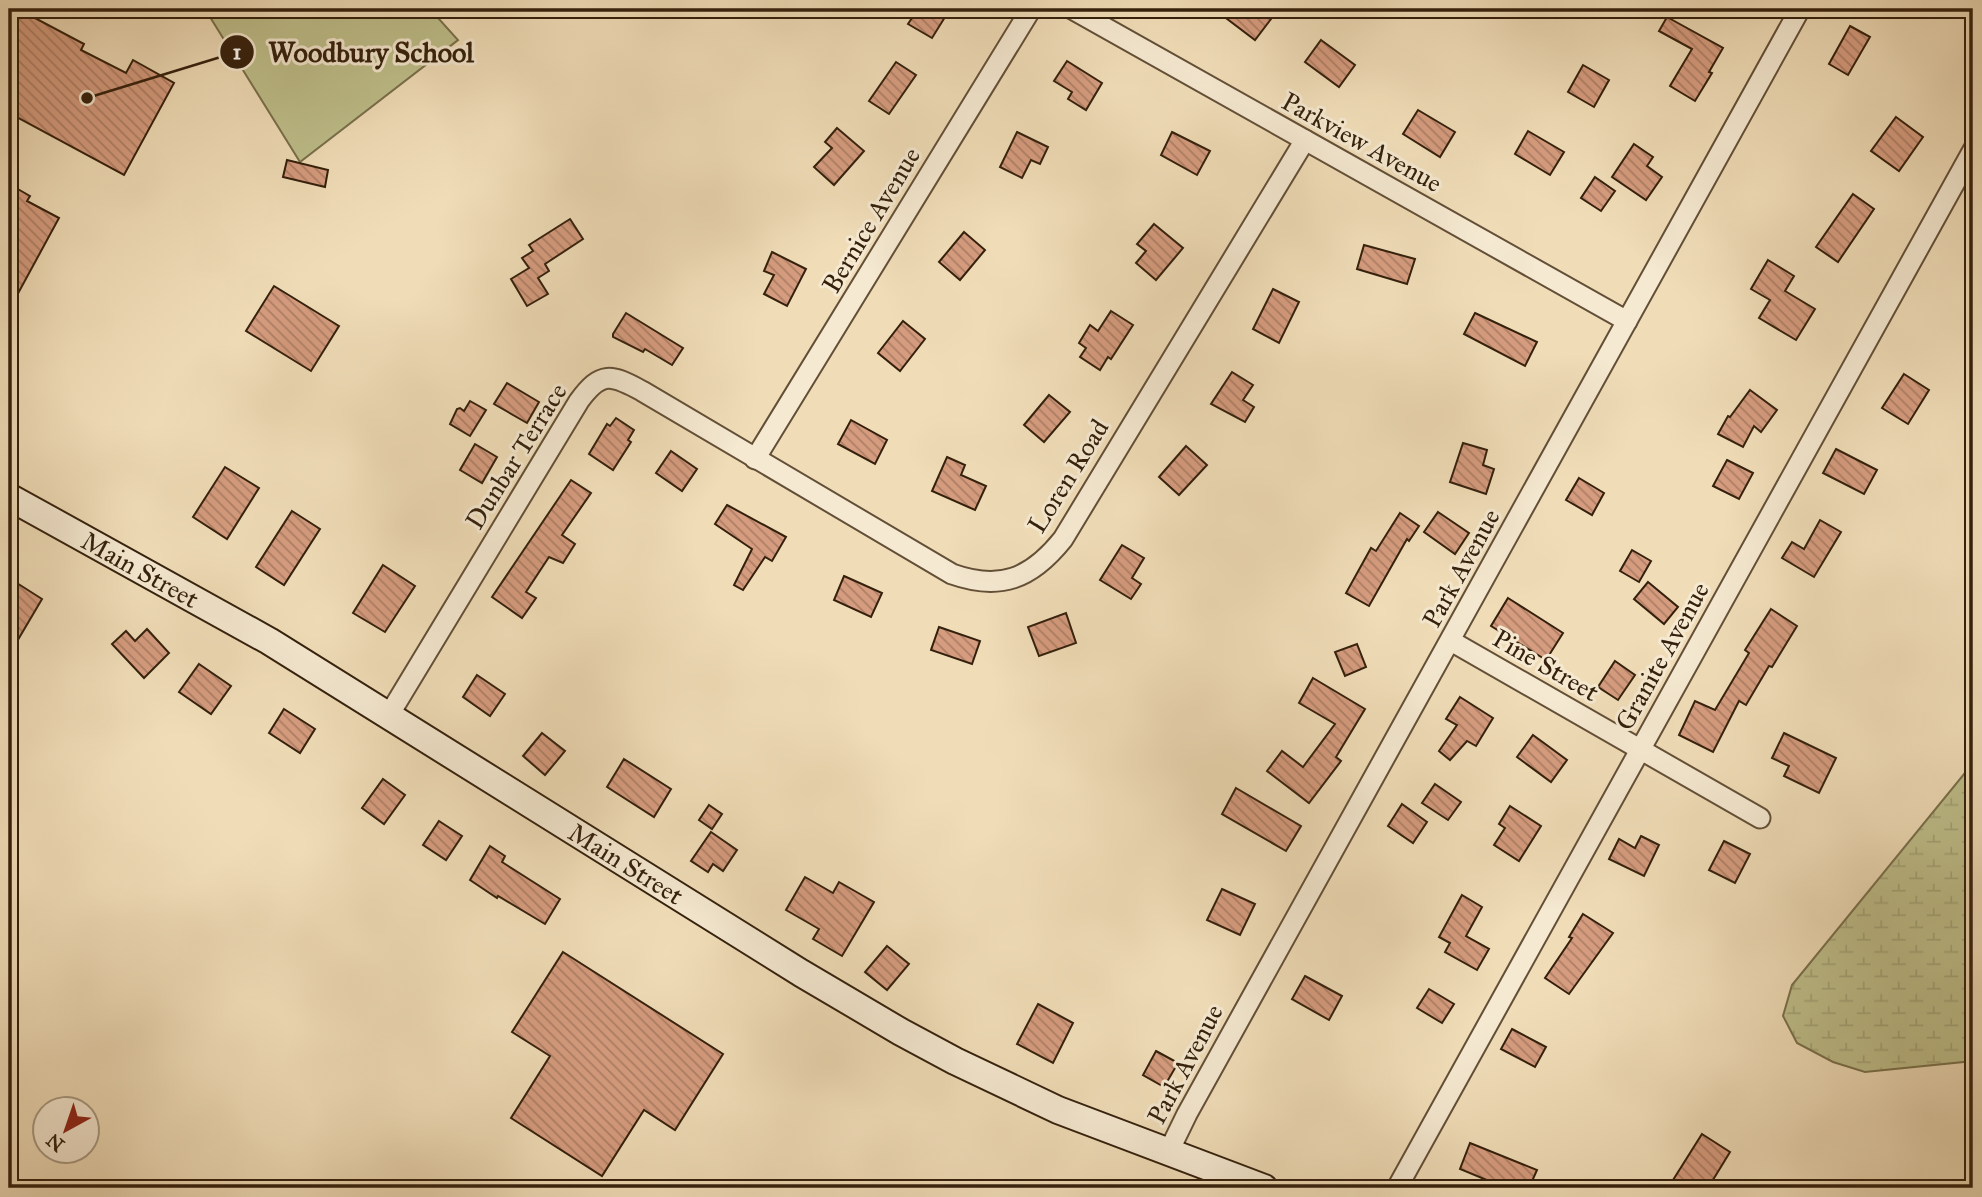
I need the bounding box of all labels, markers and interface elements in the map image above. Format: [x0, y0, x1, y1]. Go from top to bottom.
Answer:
callout: Woodbury School [219, 27, 488, 76]
text: Woodbury School [268, 35, 474, 70]
text: 1 [233, 39, 241, 65]
street label: Parkview Avenue [1276, 85, 1448, 199]
street label: Bernice Avenue [815, 141, 927, 299]
street label: Dunbar Terrace [458, 377, 574, 535]
street label: Loren Road [1021, 413, 1115, 539]
street label: Park Avenue [1415, 503, 1507, 633]
street label: Main Street [76, 524, 205, 615]
street label: Granite Avenue [1608, 576, 1716, 736]
street label: Pine Street [1487, 622, 1605, 708]
street label: Main Street [563, 816, 689, 912]
street label: Park Avenue [1140, 999, 1230, 1129]
north arrow [32, 1096, 102, 1166]
text: N [42, 1129, 69, 1157]

